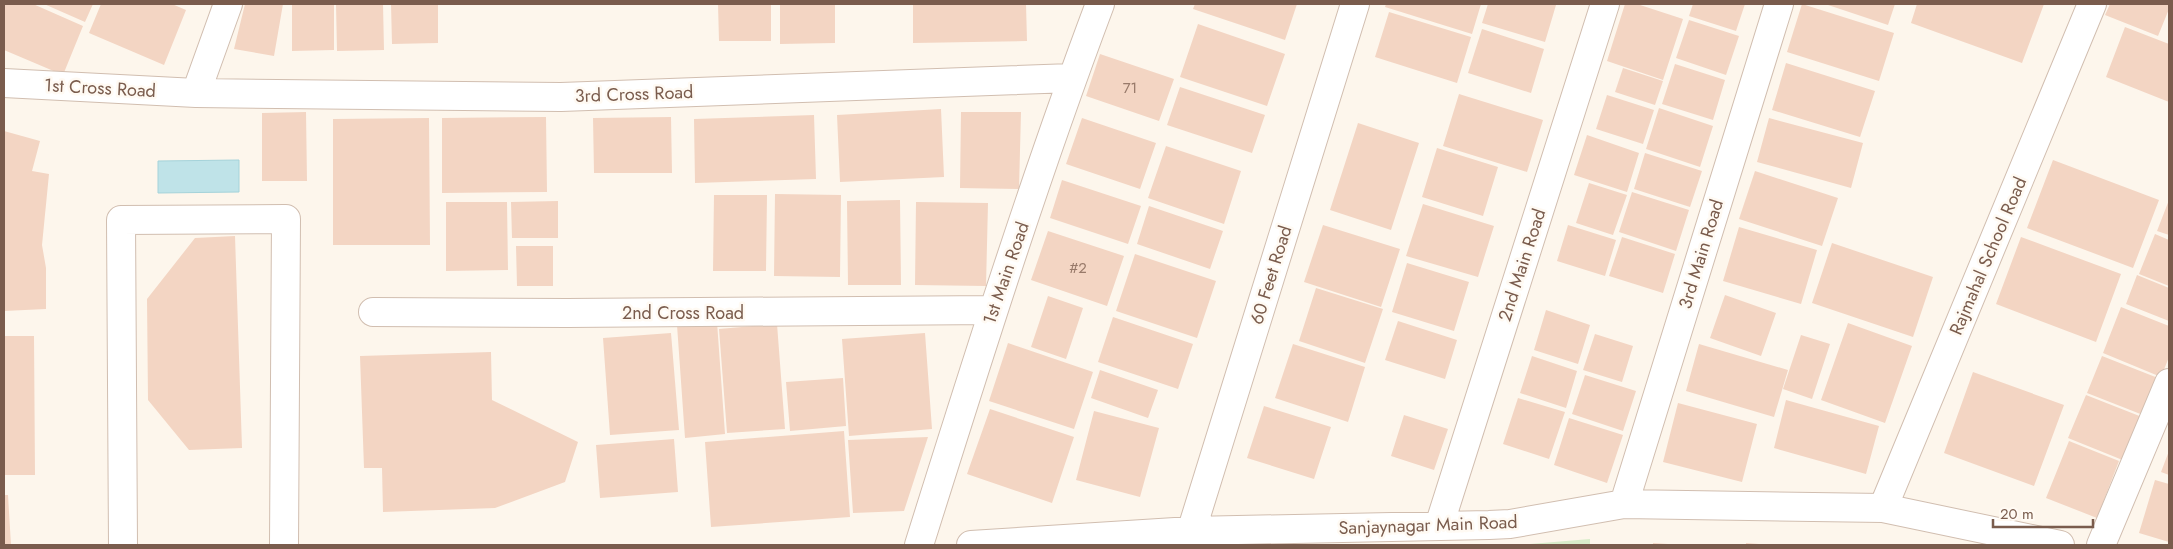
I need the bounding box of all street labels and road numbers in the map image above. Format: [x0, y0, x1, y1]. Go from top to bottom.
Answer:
street label: 1st Cross Road [43, 72, 157, 104]
street label: 3rd Cross Road [574, 79, 694, 109]
street label: Rajmahal School Road [1943, 173, 2033, 339]
street label: 3rd Main Road [1672, 196, 1730, 312]
street label: 2nd Main Road [1492, 205, 1552, 325]
street label: 1st Main Road [976, 218, 1036, 328]
street label: 60 Feet Road [1244, 222, 1298, 328]
street label: 2nd Cross Road [622, 300, 744, 326]
street label: Sanjaynagar Main Road [1338, 509, 1518, 541]

